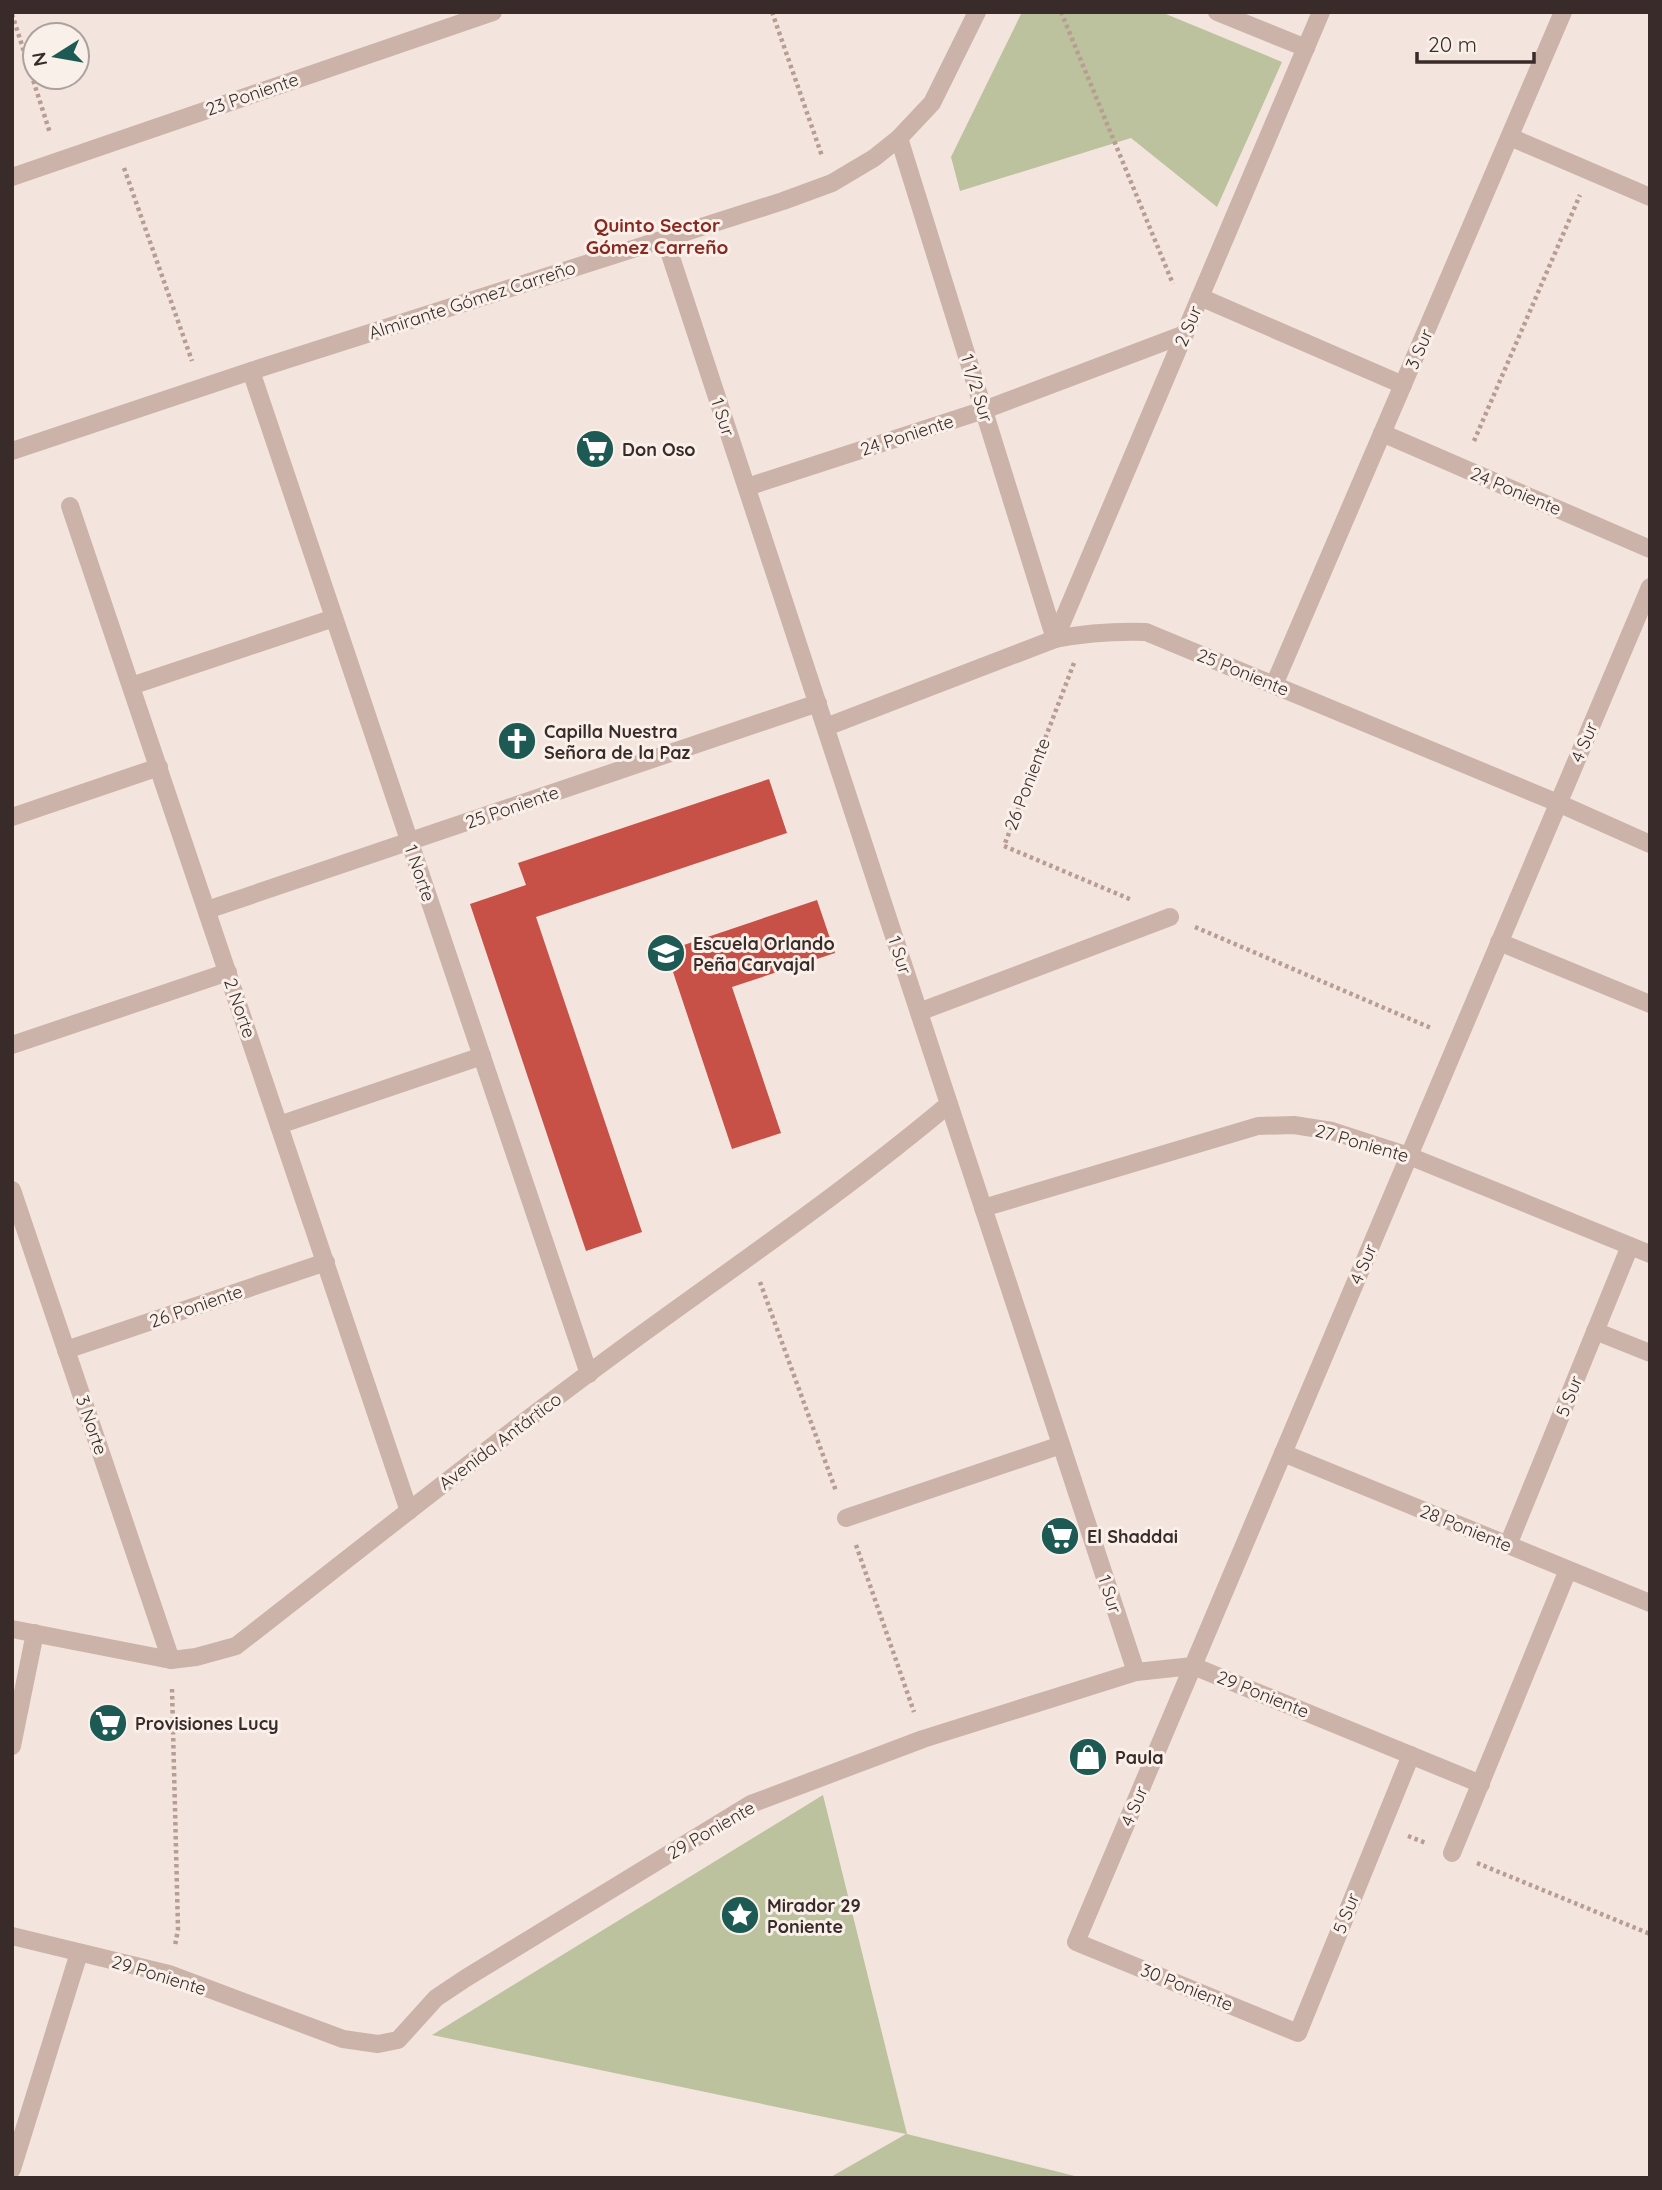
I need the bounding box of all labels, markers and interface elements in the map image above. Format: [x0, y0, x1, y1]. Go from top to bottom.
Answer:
north arrow [21, 21, 91, 91]
scale bar [1417, 21, 1534, 65]
text: 20 m [1428, 31, 1477, 57]
text: N [26, 50, 52, 68]
street label: 23 Poniente [203, 67, 301, 121]
district label: Quinto Sector Gómez Carreño [586, 213, 728, 259]
street label: Almirante Gómez Carreño [366, 256, 578, 344]
street label: 2 Sur [1169, 302, 1207, 350]
street label: 3 Sur [1400, 325, 1438, 373]
street label: 1 1/2 Sur [956, 351, 998, 425]
street label: 1 Sur [706, 395, 740, 439]
street label: 24 Poniente [858, 409, 956, 461]
supermarket icon: Don Oso [574, 428, 616, 470]
place label: Don Oso [622, 438, 696, 461]
street label: 24 Poniente [1467, 462, 1565, 520]
street label: 25 Poniente [1194, 643, 1292, 701]
street label: 4 Sur [1565, 718, 1603, 766]
church icon: Capilla Nuestra Señora de la Paz [496, 720, 538, 762]
place label: Capilla Nuestra Señora de la Paz [544, 720, 691, 764]
street label: 26 Poniente [999, 735, 1055, 833]
street label: 25 Poniente [462, 780, 562, 834]
street label: 1 Norte [400, 842, 440, 904]
school or university icon: Escuela Orlando Peña Carvajal [645, 932, 687, 974]
place label: Escuela Orlando Peña Carvajal [693, 932, 835, 976]
street label: 1 Sur [883, 933, 917, 977]
street label: 2 Norte [219, 975, 261, 1041]
street label: 27 Poniente [1313, 1119, 1411, 1167]
street label: 4 Sur [1344, 1240, 1382, 1288]
street label: 26 Poniente [146, 1279, 246, 1333]
street label: 5 Sur [1550, 1372, 1588, 1420]
street label: Avenida Antártico [434, 1387, 566, 1495]
street label: 3 Norte [71, 1392, 113, 1458]
street label: 28 Poniente [1417, 1499, 1515, 1557]
supermarket icon: El Shaddai [1039, 1515, 1081, 1557]
place label: El Shaddai [1087, 1525, 1178, 1548]
street label: 1 Sur [1093, 1572, 1127, 1616]
street label: 29 Poniente [1214, 1665, 1312, 1723]
supermarket icon: Provisiones Lucy [87, 1702, 129, 1744]
place label: Provisiones Lucy [135, 1712, 279, 1735]
shop icon: Paula [1067, 1736, 1109, 1778]
place label: Paula [1115, 1746, 1164, 1769]
street label: 4 Sur [1115, 1782, 1153, 1830]
street label: 29 Poniente [663, 1796, 759, 1864]
street label: 5 Sur [1327, 1889, 1365, 1937]
place icon: Mirador 29 Poniente [719, 1894, 761, 1936]
place label: Mirador 29 Poniente [767, 1894, 861, 1938]
street label: 29 Poniente [109, 1950, 209, 2000]
street label: 30 Poniente [1137, 1958, 1237, 2016]

